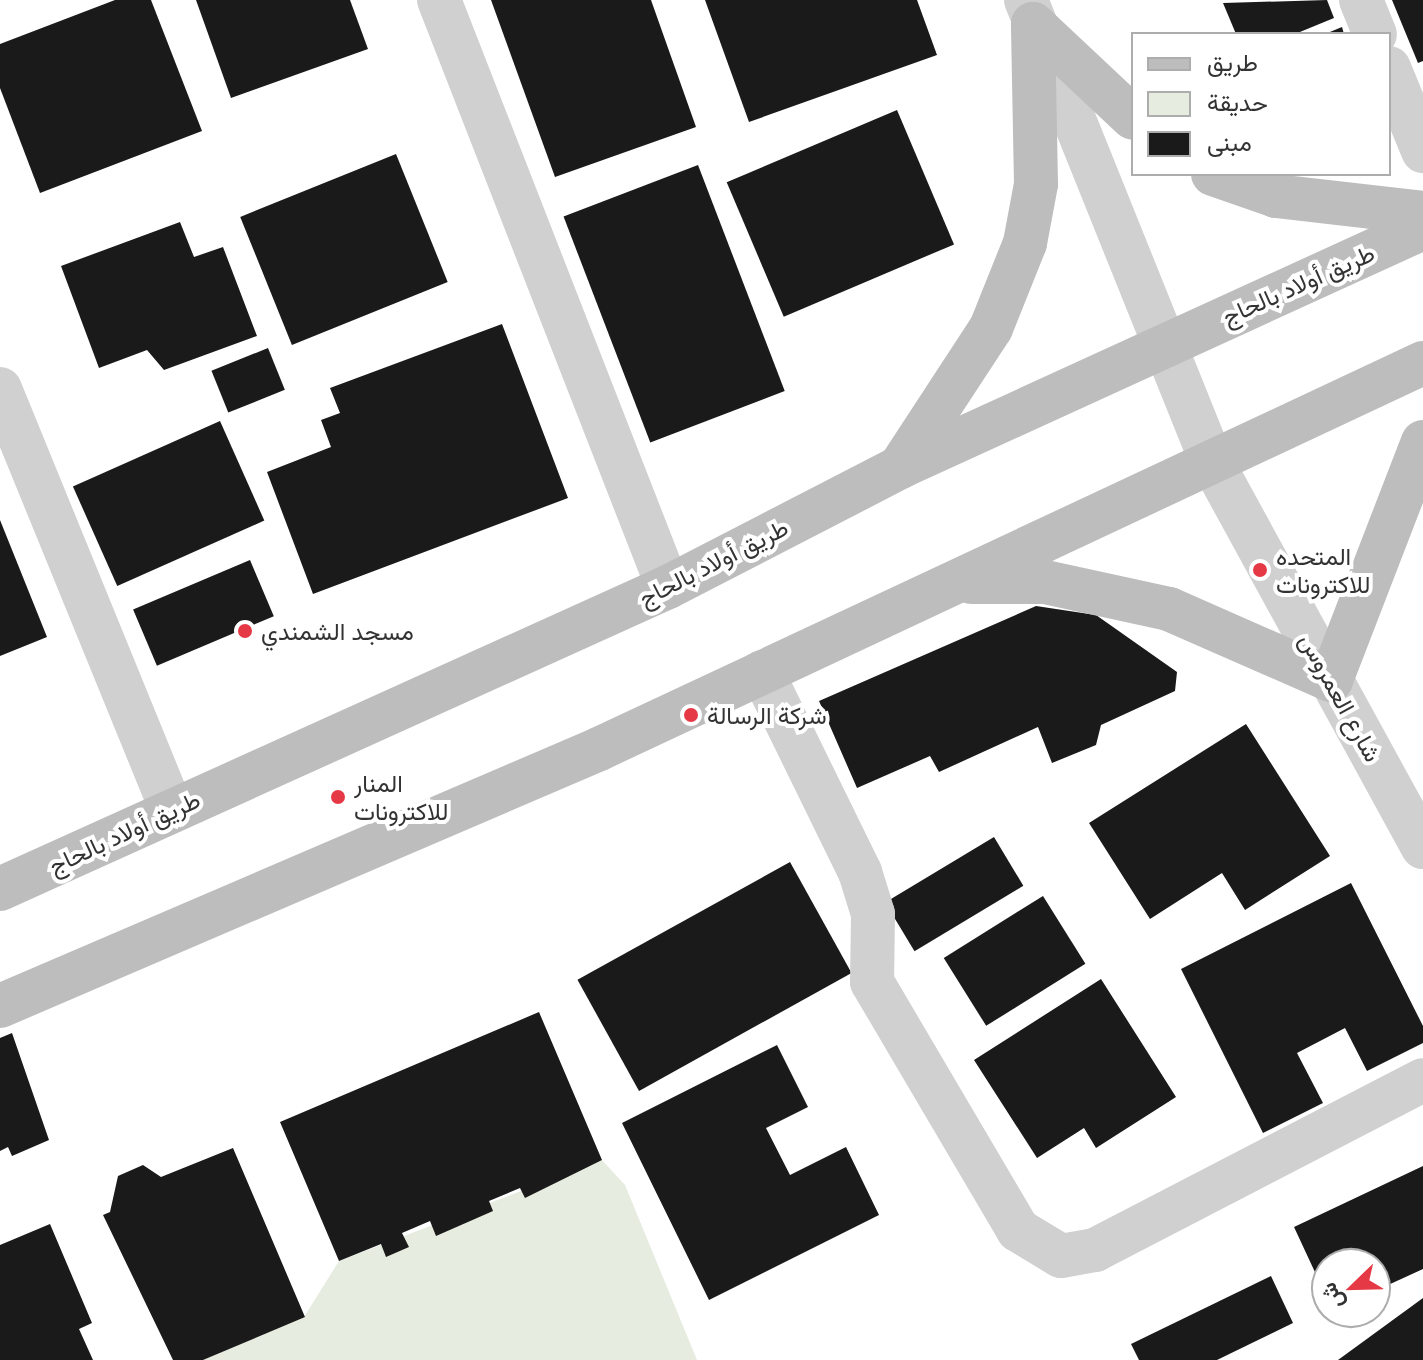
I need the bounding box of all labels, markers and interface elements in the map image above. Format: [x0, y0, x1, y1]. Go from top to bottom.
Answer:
legend [1131, 32, 1391, 176]
text: طريق [1207, 45, 1258, 78]
text: حديقة [1207, 85, 1268, 118]
text: مبنى [1207, 125, 1252, 158]
street label: طريق أولاد بالحاج [1217, 238, 1379, 330]
street label: طريق أولاد بالحاج [634, 512, 792, 612]
place label: المتحده للاكترونات [1276, 542, 1370, 598]
marker: المتحده للاكترونات [1251, 561, 1269, 579]
place label: مسجد الشمندي [261, 617, 414, 645]
marker: مسجد الشمندي [236, 622, 254, 640]
street label: شارع العمروس [1294, 628, 1388, 766]
place label: شركة الرسالة [707, 701, 827, 729]
marker: شركة الرسالة [682, 706, 700, 724]
place label: المنار للاكترونات [354, 769, 448, 825]
street label: طريق أولاد بالحاج [44, 784, 204, 880]
marker: المنار للاكترونات [329, 788, 347, 806]
north arrow [1311, 1248, 1391, 1328]
text: ش [1312, 1279, 1350, 1315]

